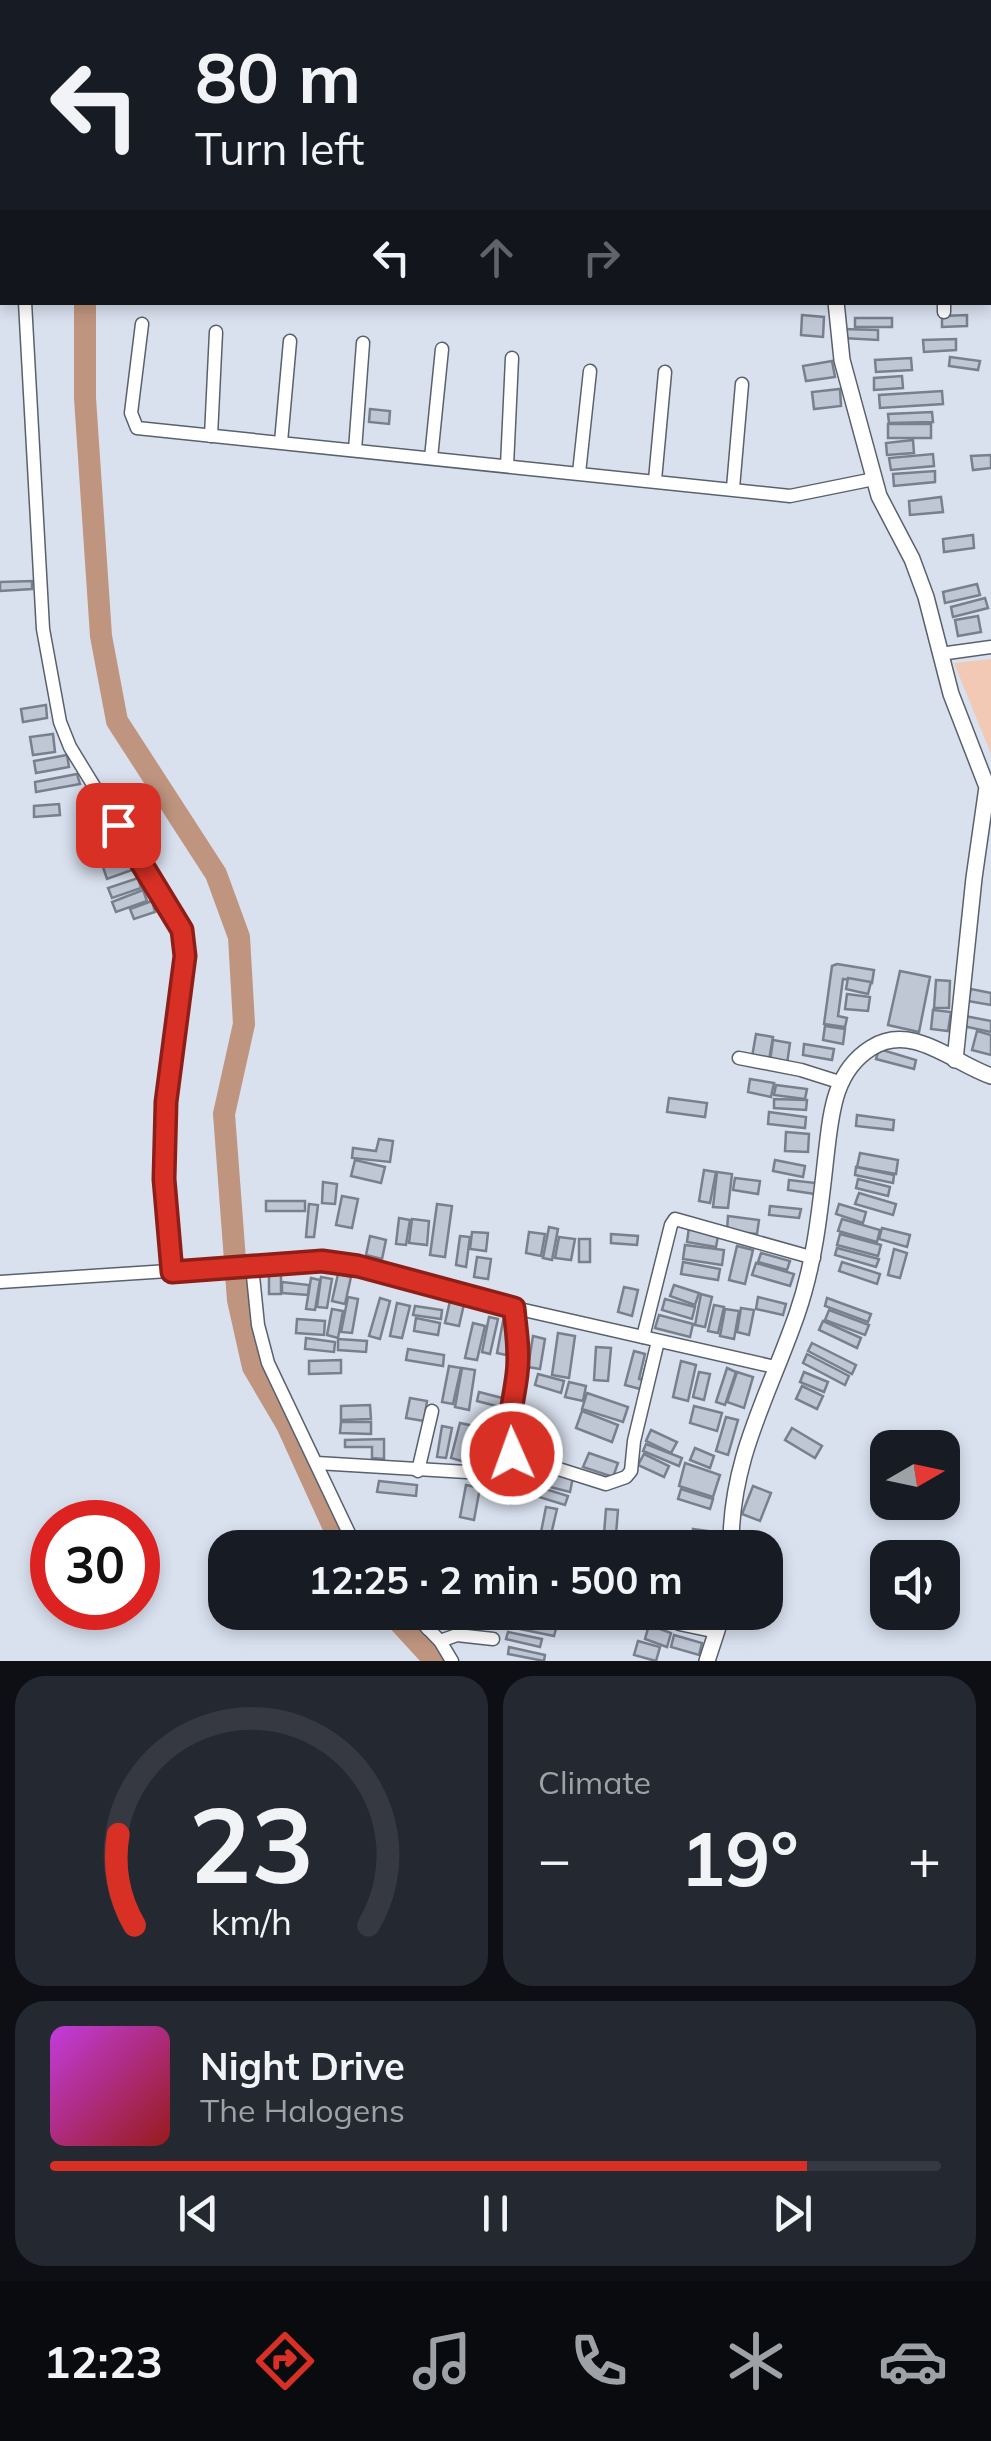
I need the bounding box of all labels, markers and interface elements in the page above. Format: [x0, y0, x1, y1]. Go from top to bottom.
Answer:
text: 80 m [195, 33, 361, 121]
icon: left [30, 40, 160, 170]
text: Turn left [195, 120, 364, 176]
icon: left [364, 230, 419, 285]
icon: ahead [469, 230, 524, 285]
icon: right [574, 230, 629, 285]
pin [76, 783, 161, 868]
icon: arrive [91, 798, 146, 853]
position arrow [460, 1402, 564, 1506]
north arrow [870, 1430, 960, 1520]
map controls [870, 1430, 960, 1630]
speed limit sign: 30 [30, 1500, 160, 1630]
button: sound [870, 1540, 960, 1630]
text: 12:25 · 2 min · 500 m [308, 1556, 683, 1604]
text: Climate [538, 1762, 651, 1802]
text: 23 [189, 1778, 314, 1909]
text: 19° [680, 1811, 799, 1905]
text: − [538, 1824, 571, 1893]
text: + [908, 1824, 941, 1893]
text: km/h [211, 1899, 292, 1944]
text: Night Drive [200, 2042, 405, 2090]
text: The Halogens [200, 2090, 405, 2130]
icon: previous [171, 2186, 226, 2241]
icon: pause [468, 2186, 523, 2241]
icon: next [765, 2186, 820, 2241]
icon: directions [250, 2326, 320, 2396]
icon: music [407, 2326, 477, 2396]
icon: phone [564, 2326, 634, 2396]
icon: climate [721, 2326, 791, 2396]
icon: car [878, 2326, 948, 2396]
text: 12:23 [43, 2333, 163, 2389]

